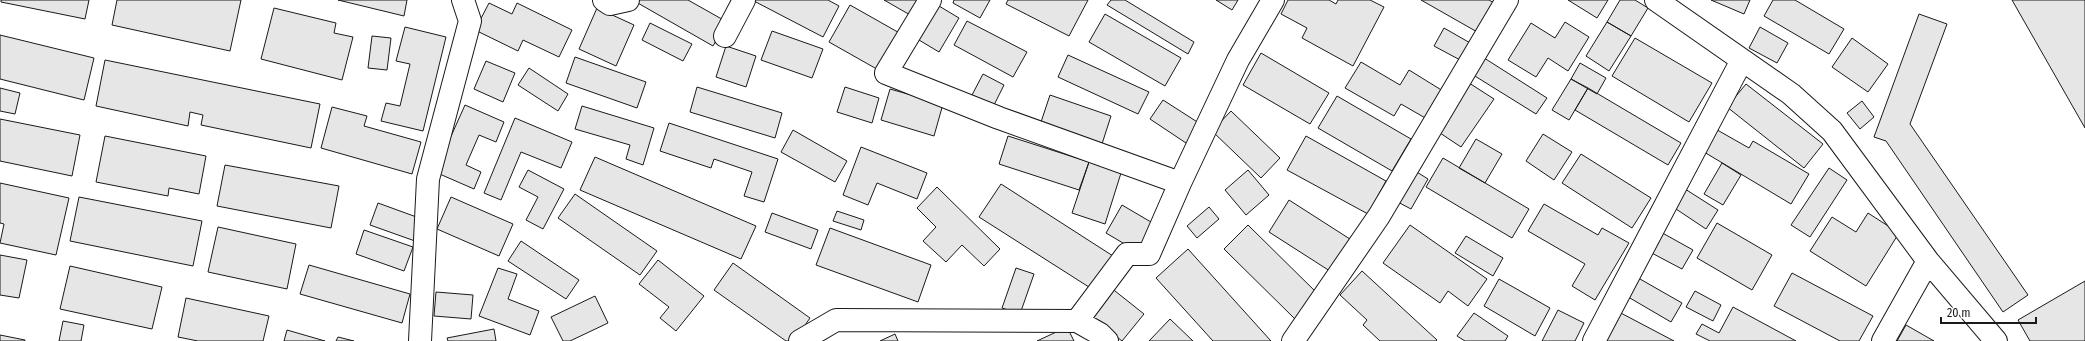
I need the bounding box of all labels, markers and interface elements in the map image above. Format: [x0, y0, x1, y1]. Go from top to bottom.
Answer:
scale bar [1941, 299, 2036, 325]
text: 20 m [1947, 306, 1971, 320]

